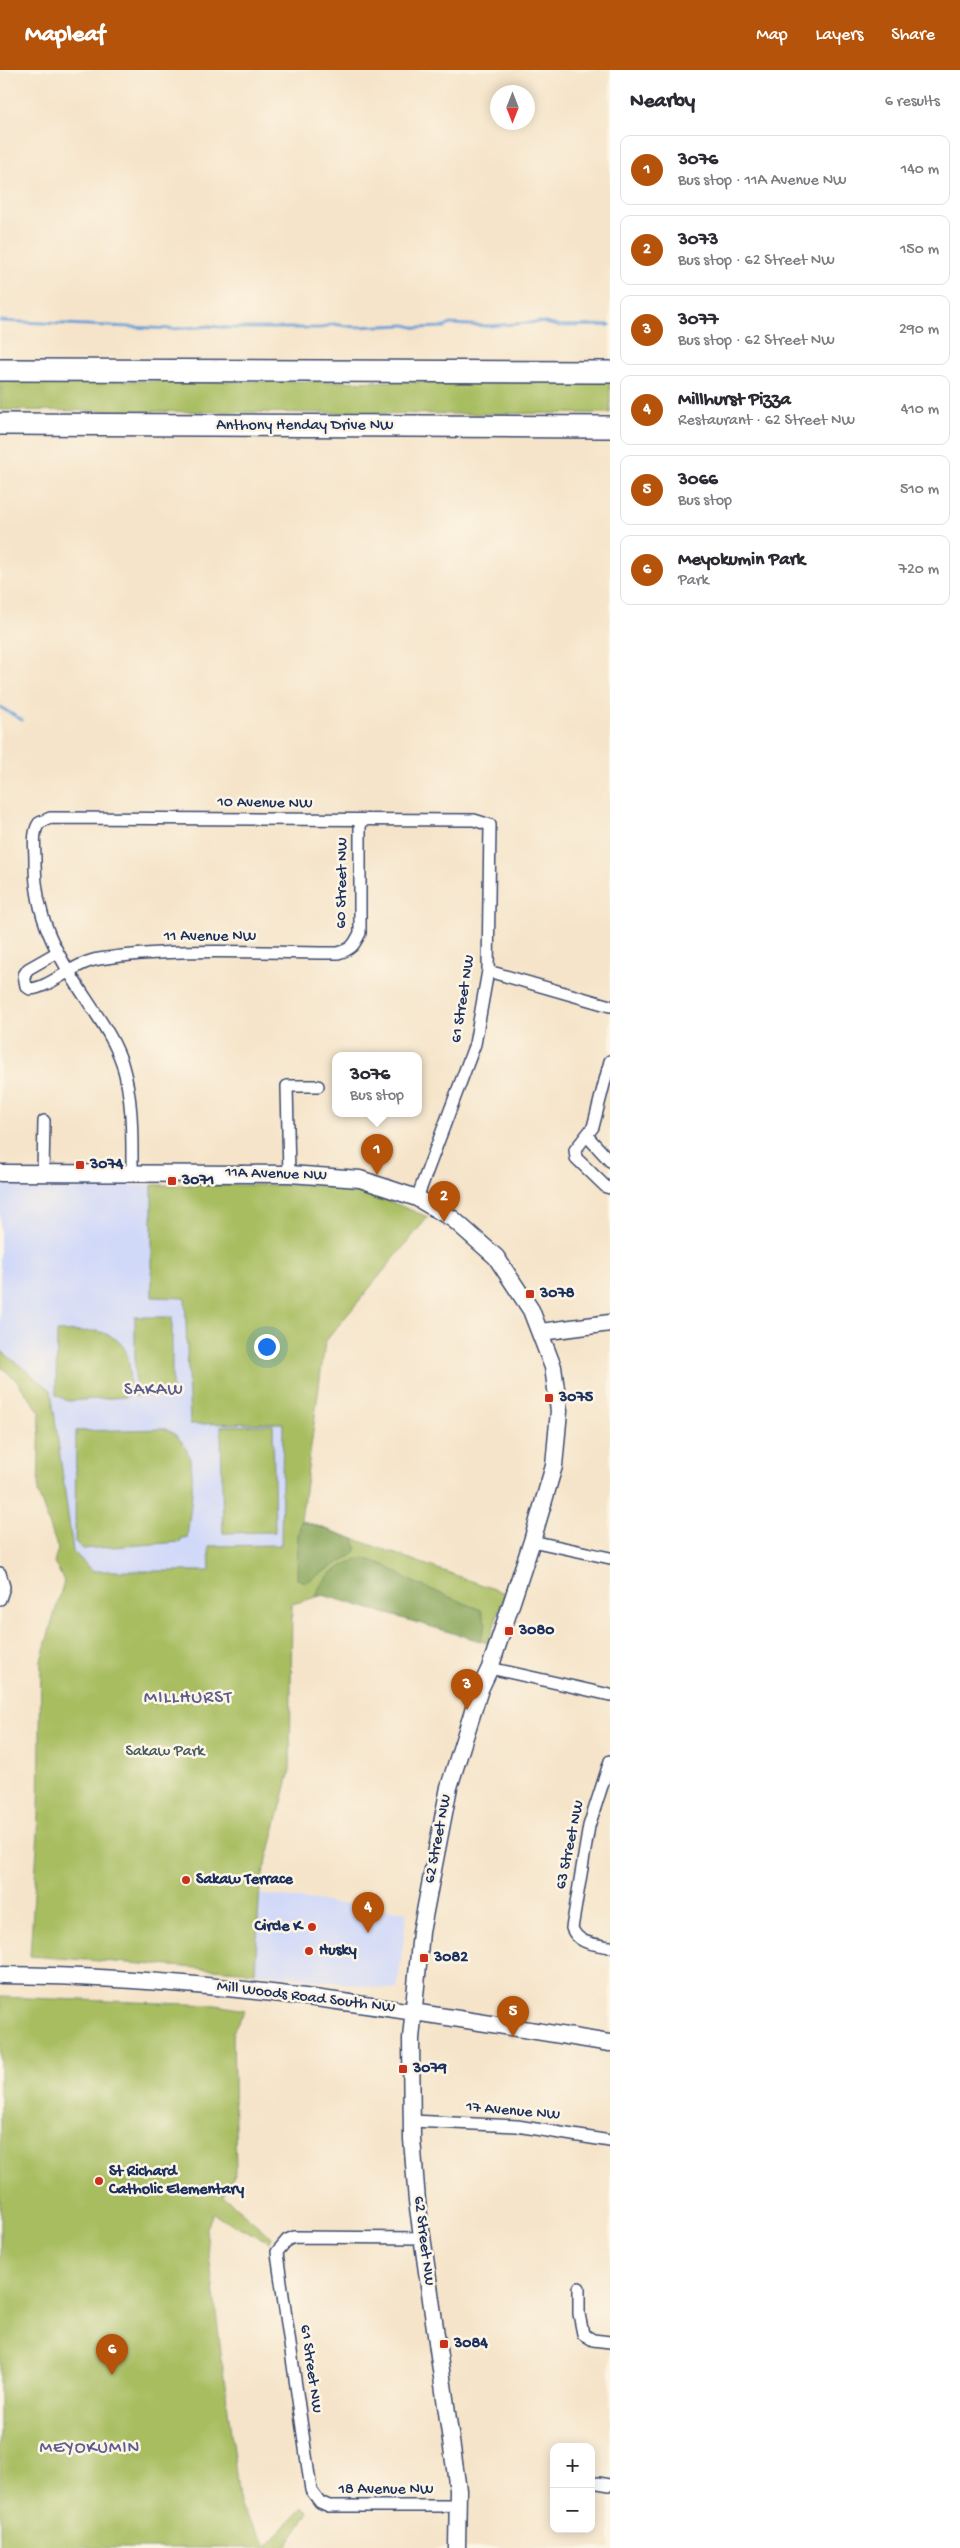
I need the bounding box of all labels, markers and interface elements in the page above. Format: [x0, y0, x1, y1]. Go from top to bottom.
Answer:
text: Mapleaf [25, 21, 105, 50]
text: Map [756, 25, 788, 46]
text: Layers [816, 25, 863, 46]
text: Share [891, 25, 935, 46]
north arrow [490, 85, 535, 130]
text: Nearby [630, 90, 695, 115]
text: 6 results [885, 93, 940, 112]
text: 3076 [678, 149, 718, 172]
text: 1 [644, 161, 650, 180]
text: 140 m [901, 161, 939, 180]
text: Bus stop · 11A Avenue NW [678, 172, 847, 191]
text: 3073 [678, 229, 718, 252]
text: 2 [643, 241, 651, 260]
text: 150 m [900, 241, 939, 260]
text: Bus stop · 62 Street NW [678, 252, 835, 271]
text: 3077 [678, 309, 718, 332]
text: 3 [643, 321, 651, 340]
text: 290 m [899, 321, 939, 340]
text: Bus stop · 62 Street NW [678, 332, 835, 351]
text: Millhurst Pizza [678, 389, 791, 412]
text: 4 [643, 401, 651, 420]
text: 410 m [901, 401, 939, 420]
text: Restaurant · 62 Street NW [678, 412, 855, 431]
street label: Anthony Henday Drive NW [216, 417, 394, 436]
text: 3066 [678, 469, 718, 492]
text: 5 [643, 481, 651, 500]
text: 510 m [900, 481, 939, 500]
text: Bus stop [678, 492, 732, 511]
text: Meyokumin Park [678, 549, 805, 572]
text: 6 [643, 561, 651, 580]
text: 720 m [899, 561, 939, 580]
text: Park [678, 572, 709, 591]
street label: 10 Avenue NW [216, 794, 313, 814]
street label: 60 Street NW [333, 837, 353, 929]
street label: 11 Avenue NW [163, 928, 257, 947]
street label: 61 Street NW [448, 953, 480, 1044]
popup [332, 1052, 422, 1117]
text: 3076 [350, 1064, 390, 1087]
text: Bus stop [350, 1087, 404, 1106]
pin: 1 [361, 1134, 393, 1175]
place label: 3074 [89, 1156, 124, 1175]
marker: 3074 [74, 1159, 86, 1171]
street label: 11A Avenue NW [224, 1164, 328, 1186]
place label: 3071 [181, 1172, 214, 1191]
marker: 3071 [166, 1175, 178, 1187]
pin: 2 [428, 1181, 460, 1222]
place label: 3078 [539, 1285, 575, 1304]
marker: 3078 [524, 1288, 536, 1300]
your location [254, 1334, 280, 1360]
district label: SAKAW [124, 1380, 184, 1401]
place label: 3075 [558, 1389, 594, 1408]
marker: 3075 [543, 1392, 555, 1404]
place label: 3080 [518, 1622, 554, 1641]
marker: 3080 [503, 1625, 515, 1637]
pin: 3 [451, 1669, 483, 1710]
district label: MILLHURST [144, 1687, 232, 1710]
park label: Sakaw Park [125, 1743, 206, 1762]
street label: 62 Street NW [421, 1793, 457, 1885]
street label: 63 Street NW [552, 1798, 590, 1891]
place label: Sakaw Terrace [196, 1871, 294, 1890]
marker: Sakaw Terrace [180, 1874, 192, 1886]
pin: 4 [352, 1892, 384, 1933]
place label: Circle K [253, 1918, 304, 1937]
marker: Circle K [306, 1921, 318, 1933]
place label: Husky [319, 1942, 357, 1961]
marker: Husky [303, 1945, 315, 1957]
place label: 3082 [433, 1949, 468, 1968]
marker: 3082 [418, 1952, 430, 1964]
street label: Mill Woods Road South NW [216, 1978, 397, 2018]
pin: 5 [497, 1996, 529, 2037]
place label: 3079 [412, 2060, 447, 2079]
marker: 3079 [397, 2063, 409, 2075]
street label: 17 Avenue NW [464, 2098, 561, 2126]
place label: St Richard Catholic Elementary [108, 2163, 244, 2200]
marker: St Richard Catholic Elementary [93, 2175, 105, 2187]
street label: 62 Street NW [408, 2195, 438, 2287]
street label: 61 Street NW [294, 2324, 326, 2415]
pin: 6 [96, 2334, 128, 2375]
place label: 3084 [453, 2335, 488, 2354]
marker: 3084 [438, 2338, 450, 2350]
district label: MEYOKUMIN [40, 2438, 140, 2459]
map controls [550, 2443, 595, 2533]
button: + [550, 2443, 595, 2488]
street label: 18 Avenue NW [338, 2481, 434, 2500]
button: − [550, 2488, 595, 2533]

